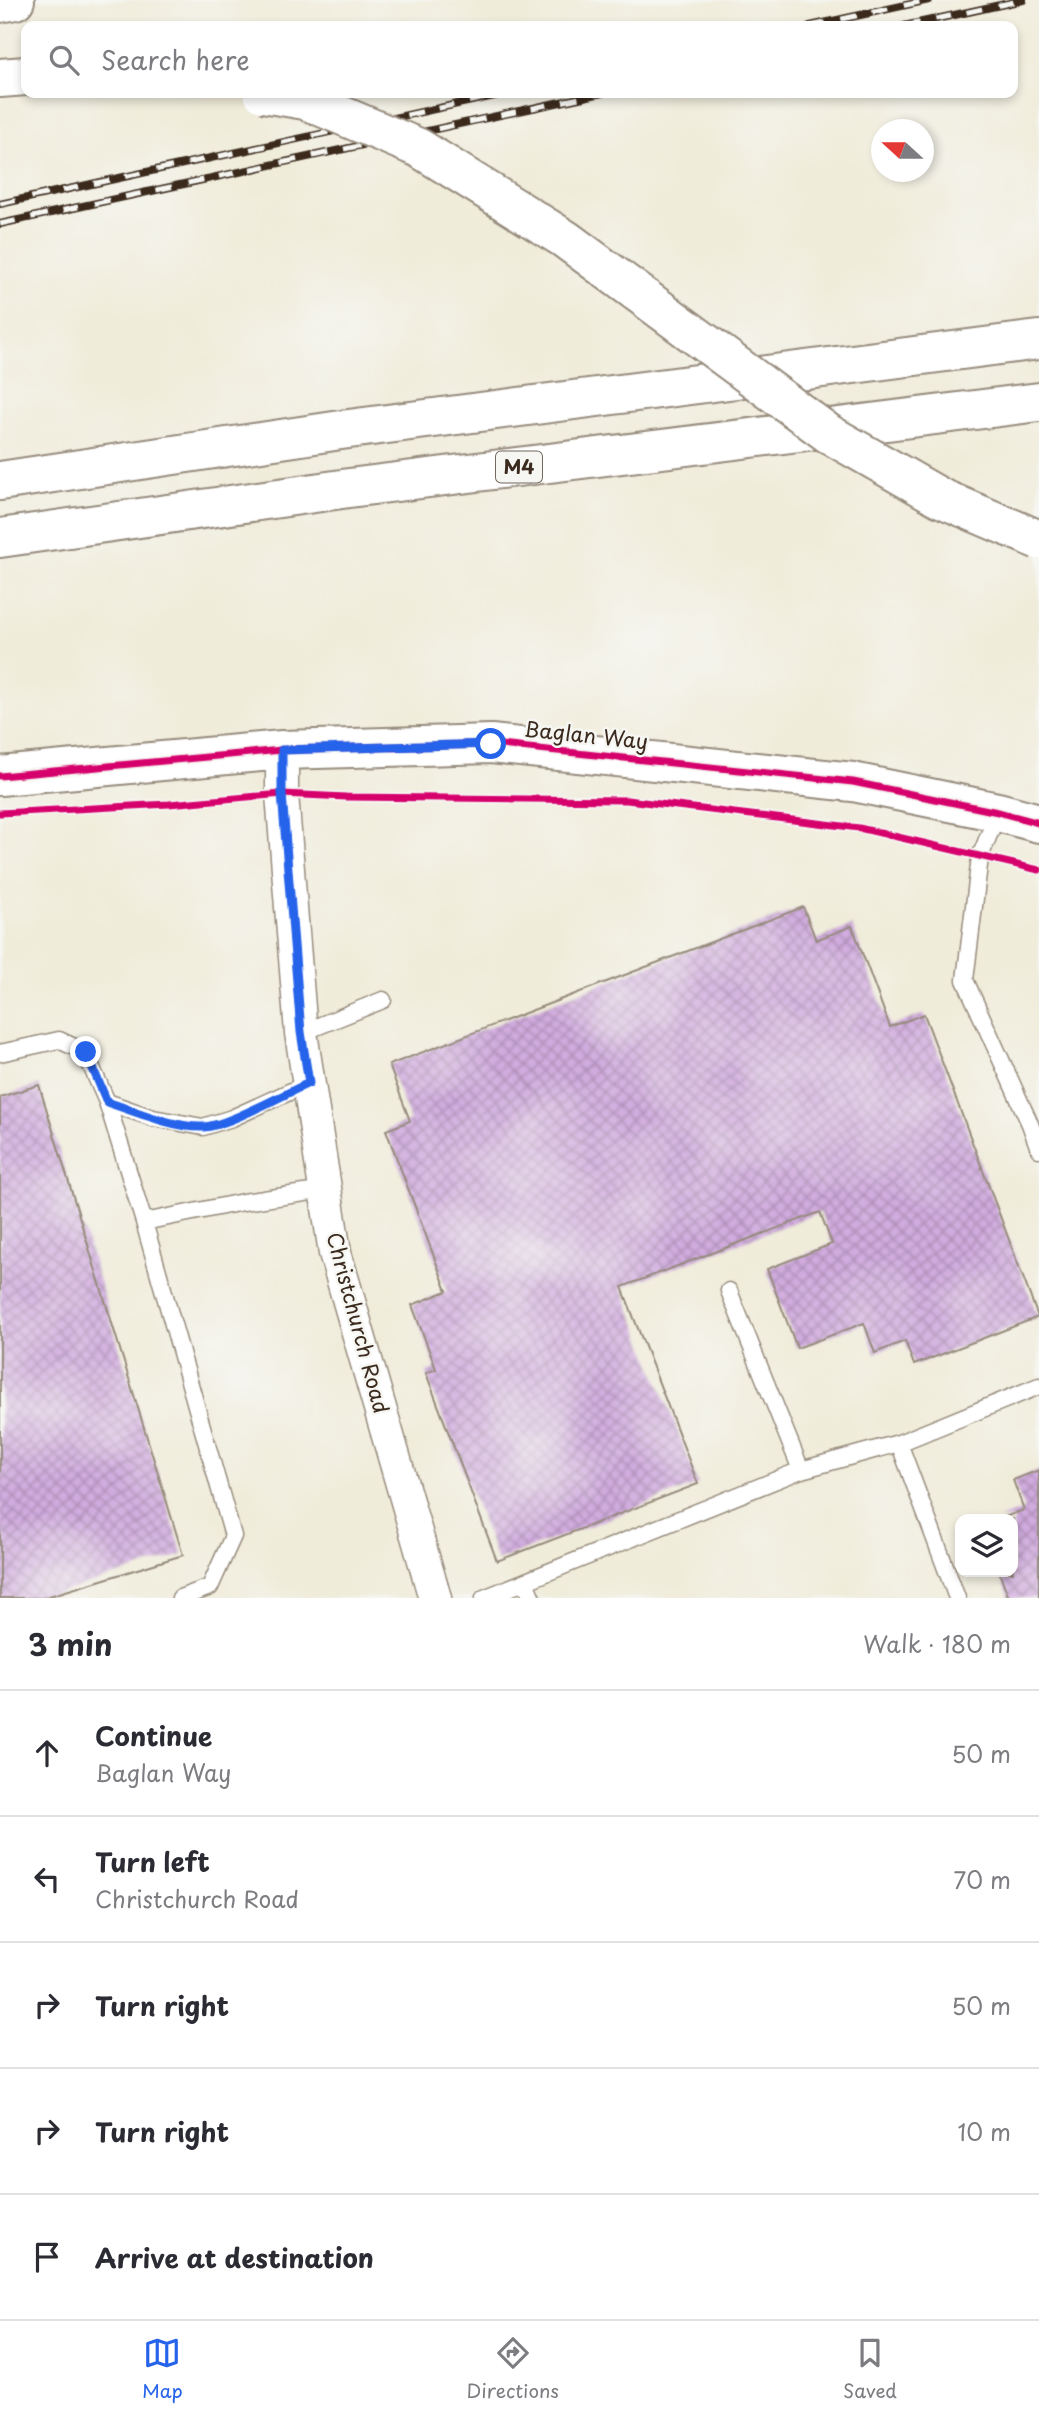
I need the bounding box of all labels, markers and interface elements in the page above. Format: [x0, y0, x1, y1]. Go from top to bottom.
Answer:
search box [21, 21, 1018, 98]
text: Search here [101, 40, 250, 79]
icon: search [45, 41, 83, 79]
north arrow [871, 119, 934, 182]
road number: M4 [496, 452, 542, 482]
street label: Baglan Way [523, 712, 650, 756]
route start [475, 728, 506, 759]
route end [70, 1036, 101, 1067]
street label: Christchurch Road [319, 1228, 398, 1417]
map controls [955, 1514, 1018, 1577]
button: layers [955, 1514, 1018, 1577]
text: 3 min [28, 1621, 113, 1666]
text: Walk · 180 m [863, 1626, 1011, 1661]
text: Continue [95, 1716, 212, 1755]
icon: ahead [28, 1734, 66, 1772]
text: 50 m [951, 1736, 1011, 1771]
text: Baglan Way [95, 1755, 232, 1790]
text: Turn left [95, 1842, 210, 1881]
icon: left [28, 1860, 66, 1898]
text: 70 m [953, 1862, 1011, 1897]
text: Christchurch Road [95, 1881, 299, 1916]
icon: right [28, 1986, 66, 2024]
text: Turn right [95, 1986, 229, 2025]
text: 50 m [951, 1988, 1011, 2023]
icon: right [28, 2112, 66, 2150]
text: Turn right [95, 2112, 229, 2151]
text: 10 m [957, 2114, 1011, 2149]
icon: arrive [28, 2238, 66, 2276]
text: Arrive at destination [95, 2238, 374, 2277]
tab: Map [142, 2334, 183, 2404]
tab: Directions [467, 2334, 559, 2404]
tab: Saved [843, 2334, 897, 2404]

